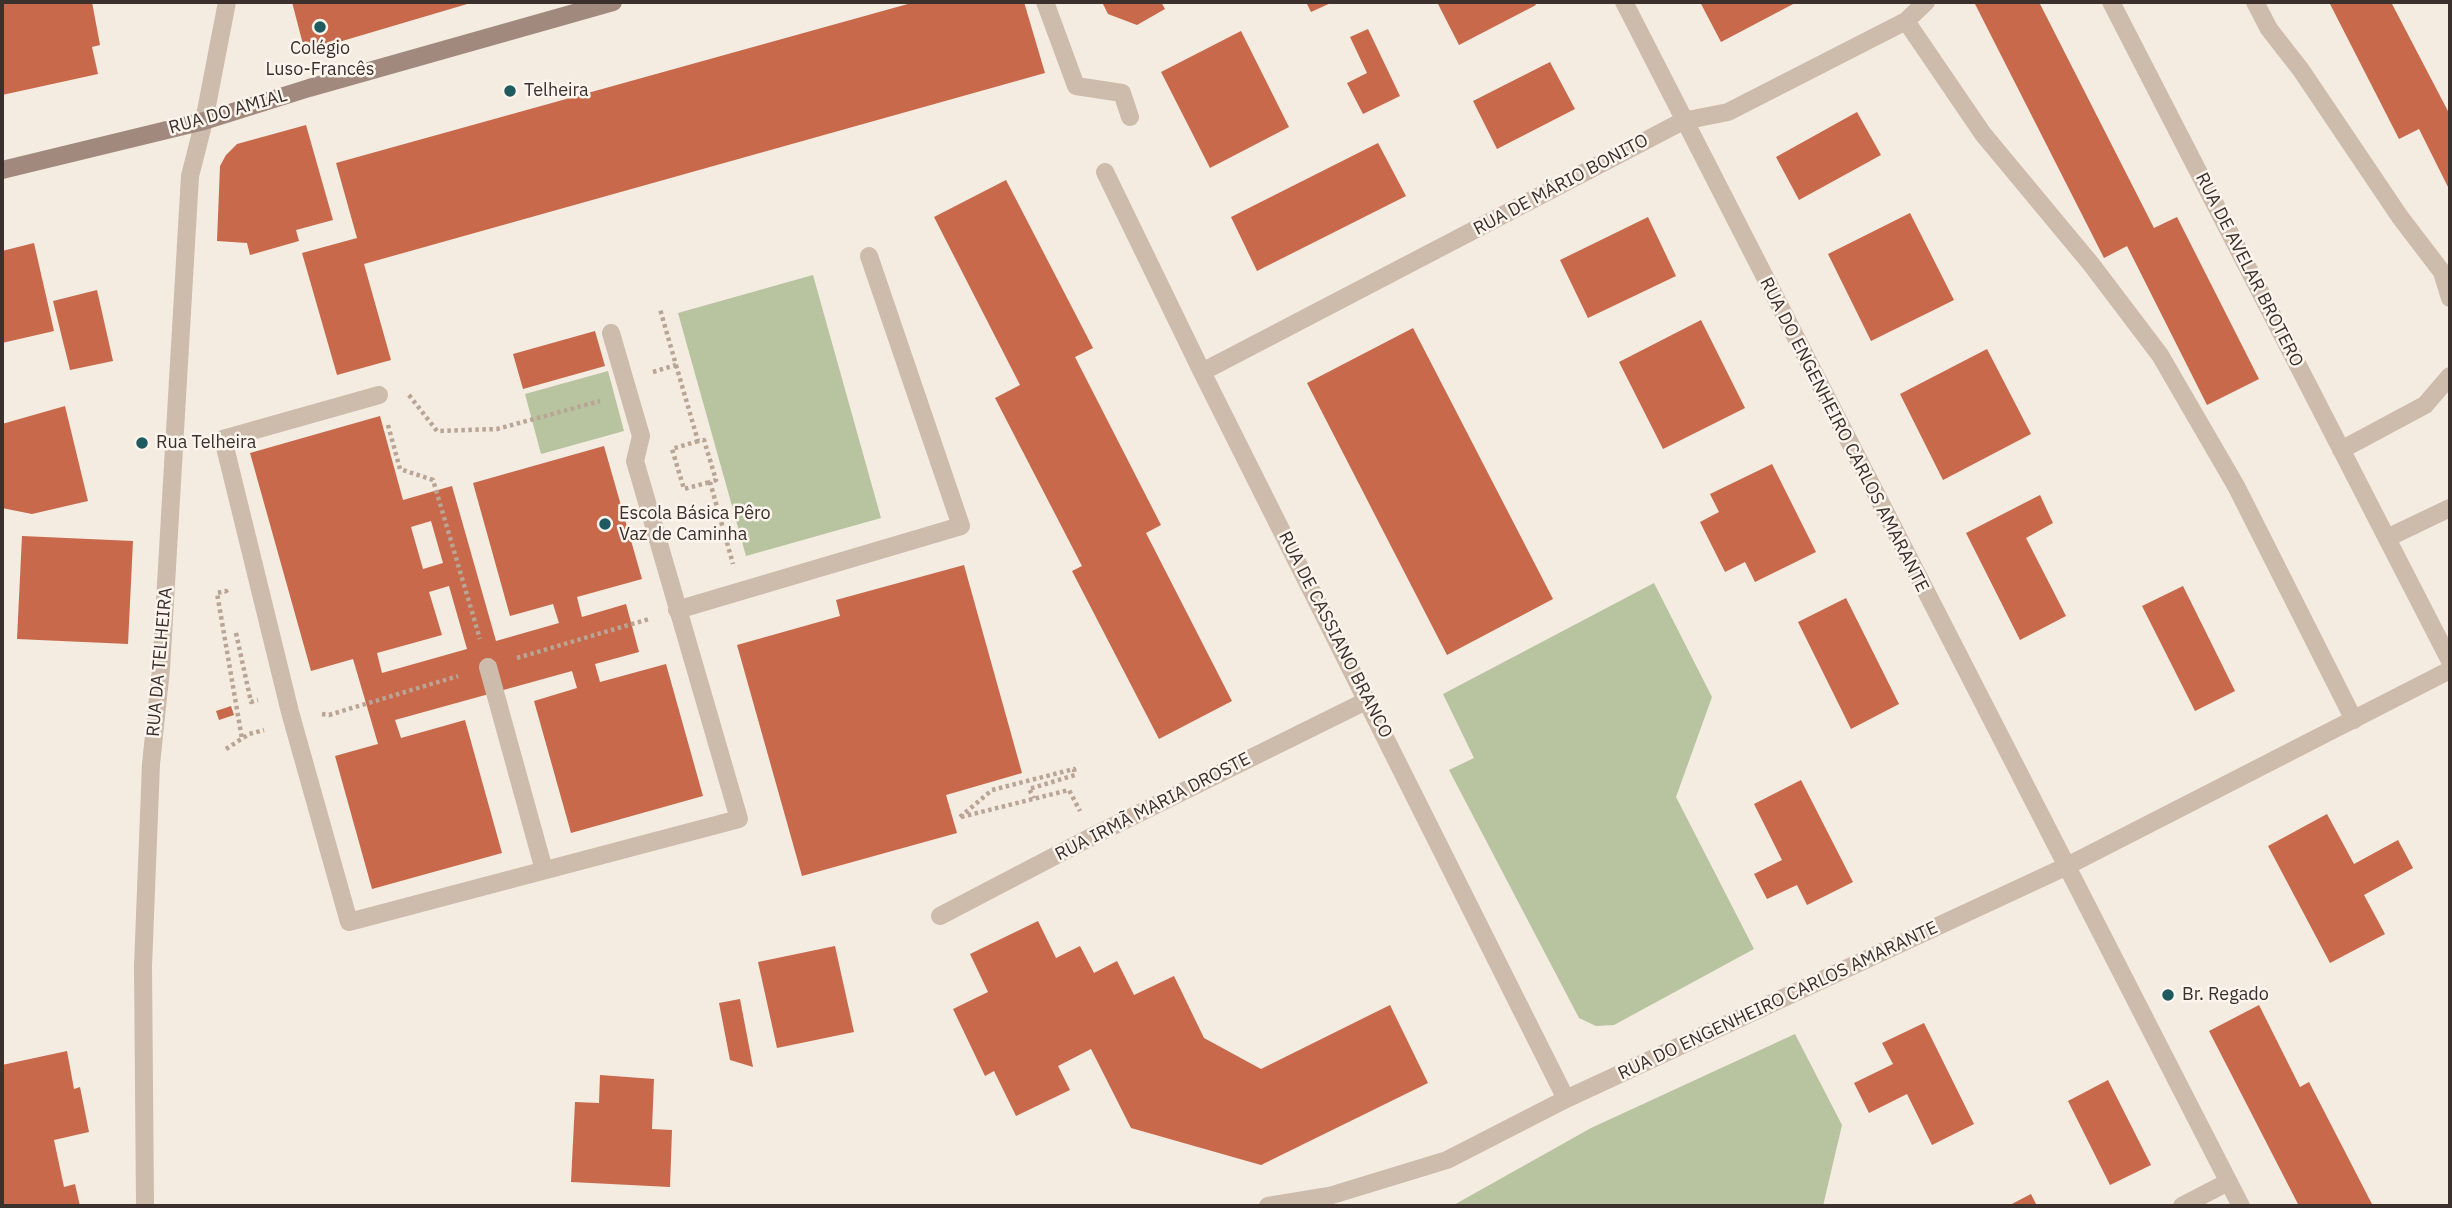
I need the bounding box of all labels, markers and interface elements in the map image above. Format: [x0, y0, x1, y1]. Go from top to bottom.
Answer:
marker: Colégio Luso-Francês [312, 19, 328, 35]
place label: Colégio Luso-Francês [266, 38, 374, 80]
place label: Telheira [524, 80, 589, 102]
marker: Telheira [502, 83, 518, 99]
street label: RUA DO AMIAL [166, 85, 290, 139]
street label: RUA DE MÁRIO BONITO [1470, 130, 1652, 240]
street label: RUA DE AVELAR BROTERO [2191, 169, 2307, 371]
street label: RUA DO ENGENHEIRO CARLOS AMARANTE [1755, 274, 1933, 596]
place label: Rua Telheira [156, 432, 256, 454]
marker: Rua Telheira [134, 435, 150, 451]
place label: Escola Básica Pêro Vaz de Caminha [619, 503, 771, 546]
marker: Escola Básica Pêro Vaz de Caminha [597, 516, 613, 532]
street label: RUA DE CASSIANO BRANCO [1273, 528, 1397, 742]
street label: RUA DA TELHEIRA [143, 586, 177, 738]
street label: RUA IRMÃ MARIA DROSTE [1052, 748, 1254, 866]
street label: RUA DO ENGENHEIRO CARLOS AMARANTE [1615, 917, 1941, 1085]
place label: Br. Regado [2182, 984, 2269, 1006]
marker: Br. Regado [2160, 987, 2176, 1003]

